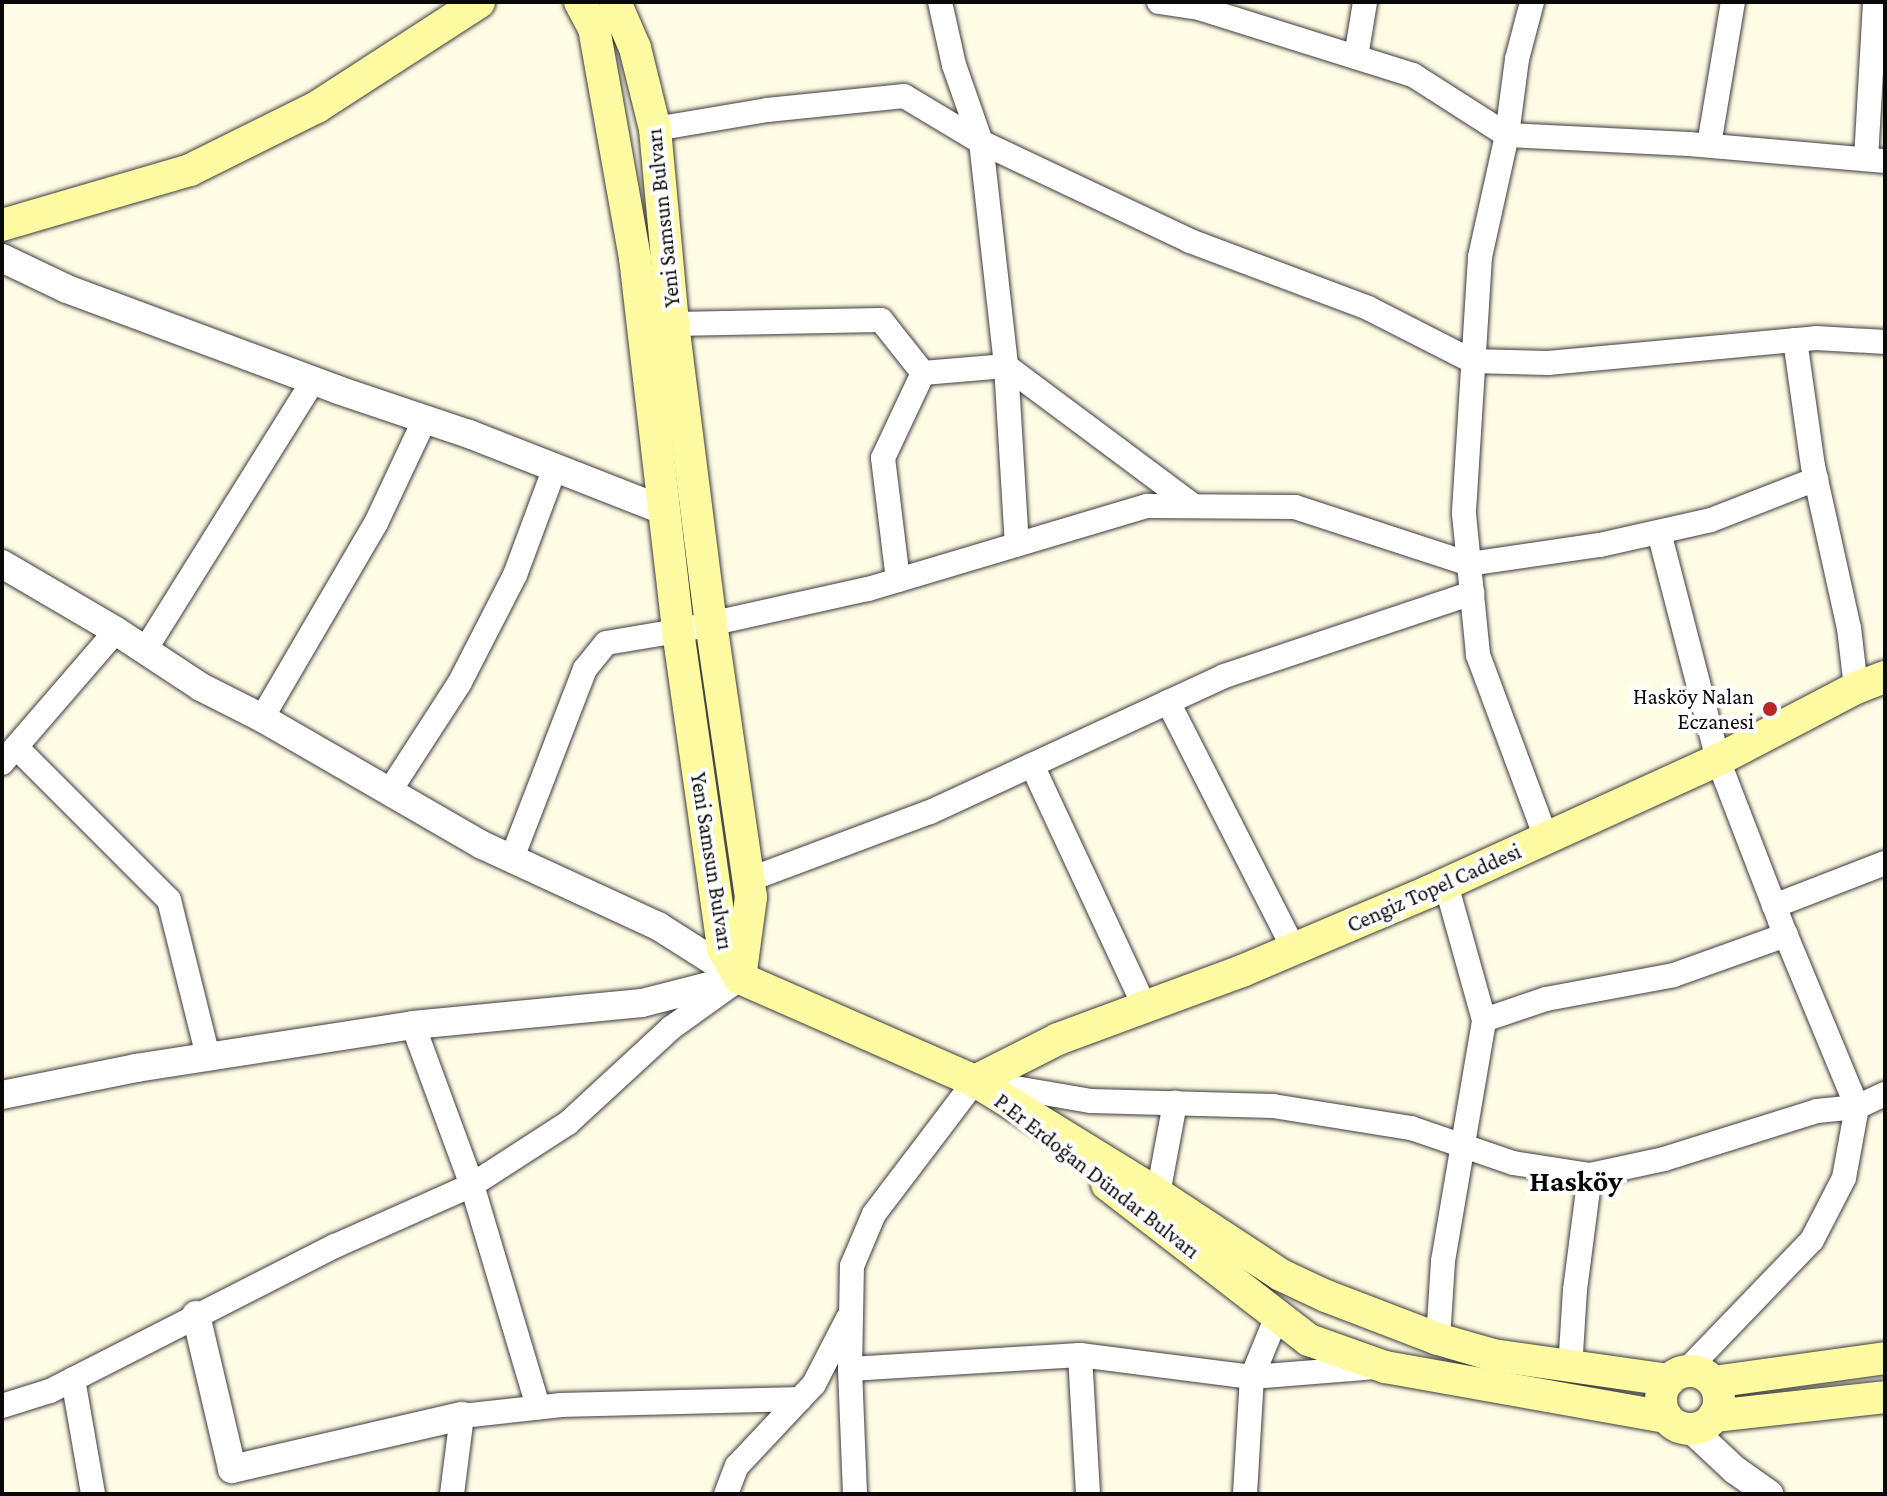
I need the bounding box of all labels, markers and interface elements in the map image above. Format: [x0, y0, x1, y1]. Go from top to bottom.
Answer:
street label: Yeni Samsun Bulvarı [641, 128, 685, 308]
place label: Hasköy Nalan Eczanesi [1633, 683, 1754, 734]
marker: Hasköy Nalan Eczanesi [1761, 700, 1779, 718]
street label: Yeni Samsun Bulvarı [685, 770, 739, 952]
street label: Cengiz Topel Caddesi [1343, 838, 1525, 938]
street label: P.Er Erdoğan Dündar Bulvarı [989, 1088, 1205, 1264]
district label: Hasköy [1529, 1163, 1623, 1199]

